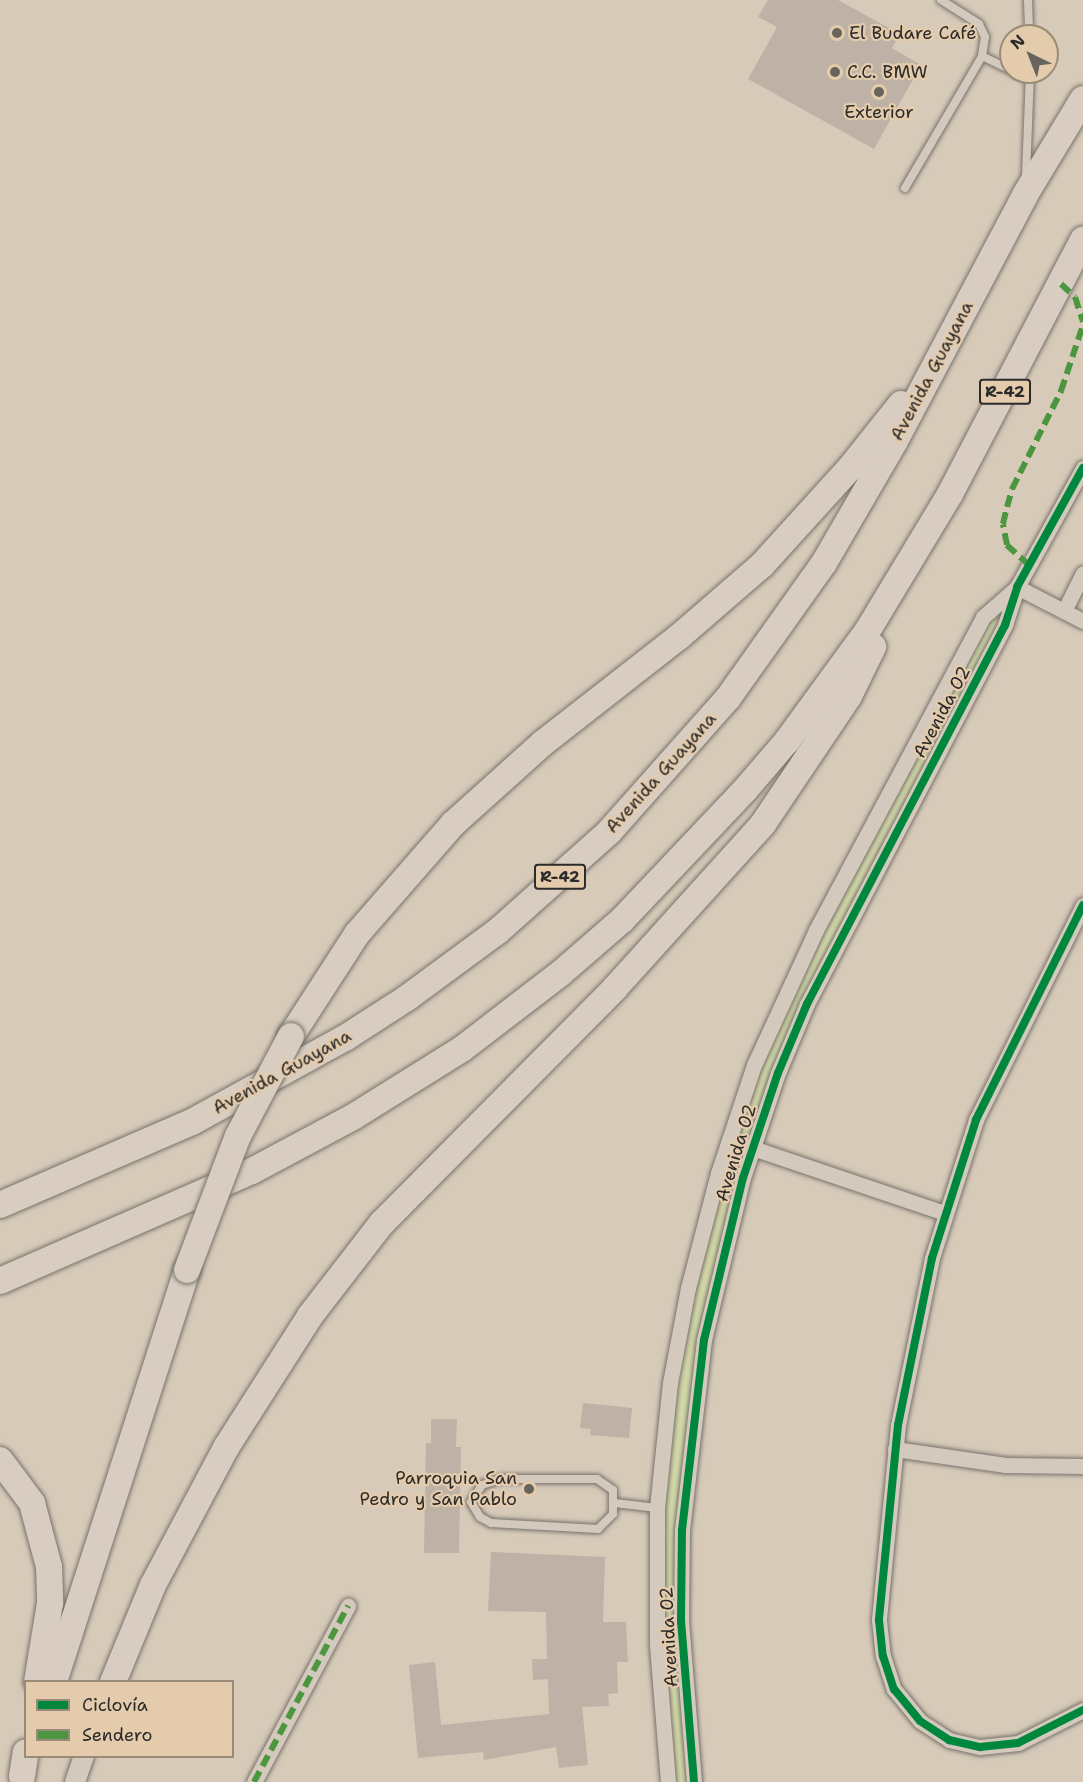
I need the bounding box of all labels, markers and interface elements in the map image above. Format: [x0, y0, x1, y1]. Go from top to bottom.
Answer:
place label: El Budare Café [849, 22, 976, 44]
north arrow [999, 24, 1059, 84]
marker: El Budare Café [830, 26, 844, 40]
text: N [1006, 30, 1030, 54]
place label: C.C. BMW [847, 61, 928, 83]
marker: C.C. BMW [828, 65, 842, 79]
marker: Exterior [872, 85, 886, 99]
place label: Exterior [844, 101, 914, 123]
street label: Avenida Guayana [886, 298, 978, 444]
road number: R-42 [978, 379, 1032, 405]
street label: Avenida 02 [909, 662, 975, 762]
street label: Avenida Guayana [601, 708, 721, 838]
road number: R-42 [533, 864, 587, 890]
street label: Avenida Guayana [209, 1025, 355, 1119]
street label: Avenida 02 [711, 1102, 761, 1204]
place label: Parroquia San Pedro y San Pablo [360, 1468, 517, 1510]
marker: Parroquia San Pedro y San Pablo [522, 1482, 536, 1496]
street label: Avenida 02 [656, 1586, 682, 1688]
legend [24, 1680, 234, 1758]
text: Ciclovía [82, 1693, 148, 1717]
text: Sendero [82, 1723, 152, 1747]

